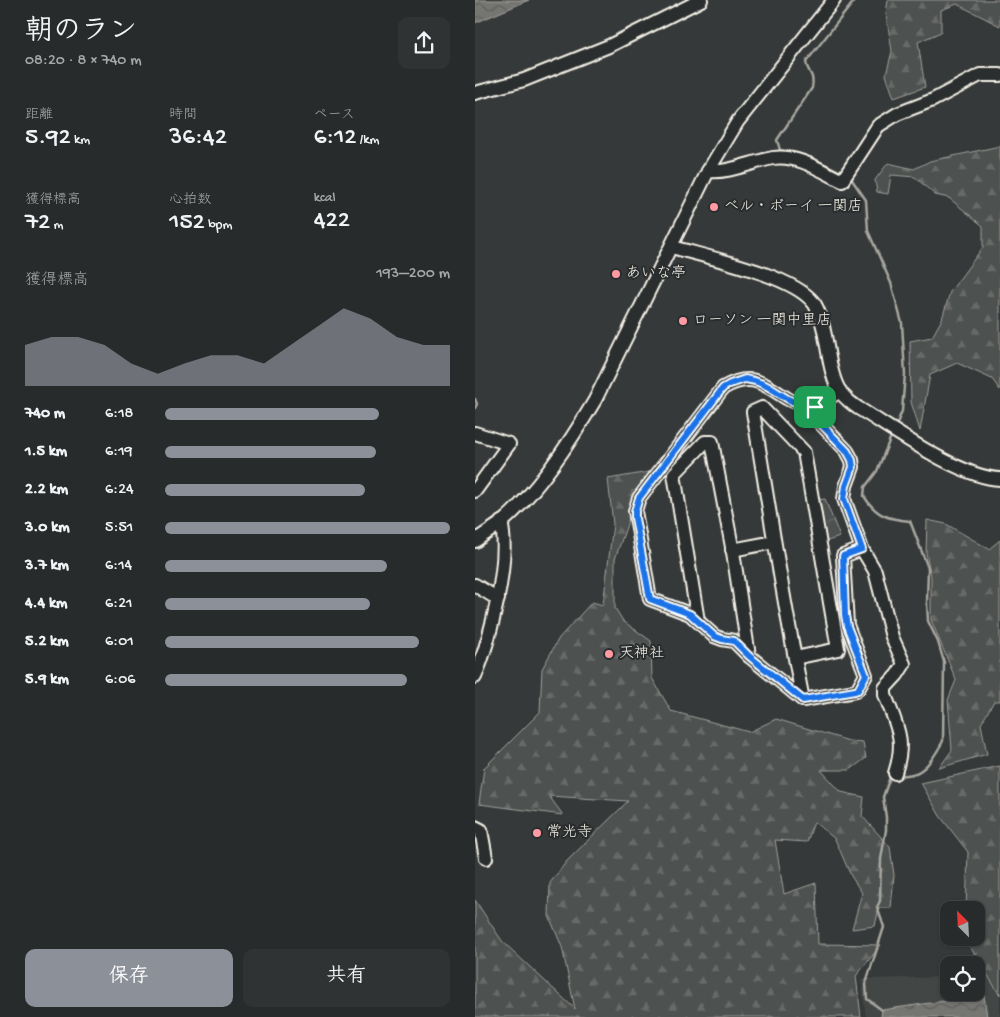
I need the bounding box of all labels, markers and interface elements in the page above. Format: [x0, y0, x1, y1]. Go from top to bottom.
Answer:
text: 朝のラン [25, 16, 137, 49]
button: share [398, 17, 450, 69]
text: 08:20 · 8 × 740 m [25, 52, 142, 71]
text: 距離 [25, 107, 53, 124]
text: 時間 [169, 107, 197, 124]
text: ペース [314, 107, 355, 124]
text: 5.92 [25, 124, 71, 153]
text: 36:42 [169, 124, 227, 153]
text: 6:12 [314, 124, 357, 153]
text: km [71, 132, 90, 149]
text: /km [357, 132, 379, 149]
text: kcal [314, 190, 336, 207]
text: 獲得標高 [25, 192, 81, 209]
text: 心拍数 [169, 192, 211, 209]
place label: ベル・ボーイ 一関店 [724, 197, 863, 216]
marker: ベル・ボーイ 一関店 [708, 201, 720, 213]
text: 422 [314, 207, 350, 236]
text: 72 [25, 209, 50, 238]
text: 152 [169, 209, 205, 238]
text: m [50, 217, 64, 234]
text: bpm [205, 217, 232, 234]
place label: あいな亭 [626, 264, 686, 283]
text: 193–200 m [376, 265, 450, 284]
marker: あいな亭 [610, 268, 622, 280]
text: 獲得標高 [25, 272, 89, 291]
place label: ローソン 一関中里店 [693, 311, 832, 330]
marker: ローソン 一関中里店 [677, 315, 689, 327]
pin [794, 386, 836, 428]
icon: arrive [801, 393, 829, 421]
text: 740 m [25, 405, 65, 424]
text: 6:18 [105, 405, 133, 424]
text: 1.5 km [25, 443, 67, 462]
text: 6:19 [105, 443, 133, 462]
text: 2.2 km [25, 481, 68, 500]
text: 6:24 [105, 481, 134, 500]
text: 3.0 km [25, 519, 70, 538]
text: 5:51 [105, 519, 133, 538]
text: 3.7 km [25, 557, 69, 576]
text: 6:14 [105, 557, 132, 576]
text: 4.4 km [25, 595, 67, 614]
text: 6:21 [105, 595, 132, 614]
text: 5.2 km [25, 633, 69, 652]
text: 6:01 [105, 633, 134, 652]
place label: 天神社 [619, 644, 664, 663]
marker: 天神社 [603, 648, 615, 660]
text: 5.9 km [25, 671, 69, 690]
text: 6:06 [105, 671, 135, 690]
place label: 常光寺 [547, 823, 592, 842]
marker: 常光寺 [531, 827, 543, 839]
north arrow [940, 901, 985, 946]
map controls [940, 901, 985, 1001]
button: 保存 [25, 949, 233, 1007]
button: 共有 [243, 949, 450, 1007]
button: locate [940, 956, 985, 1001]

